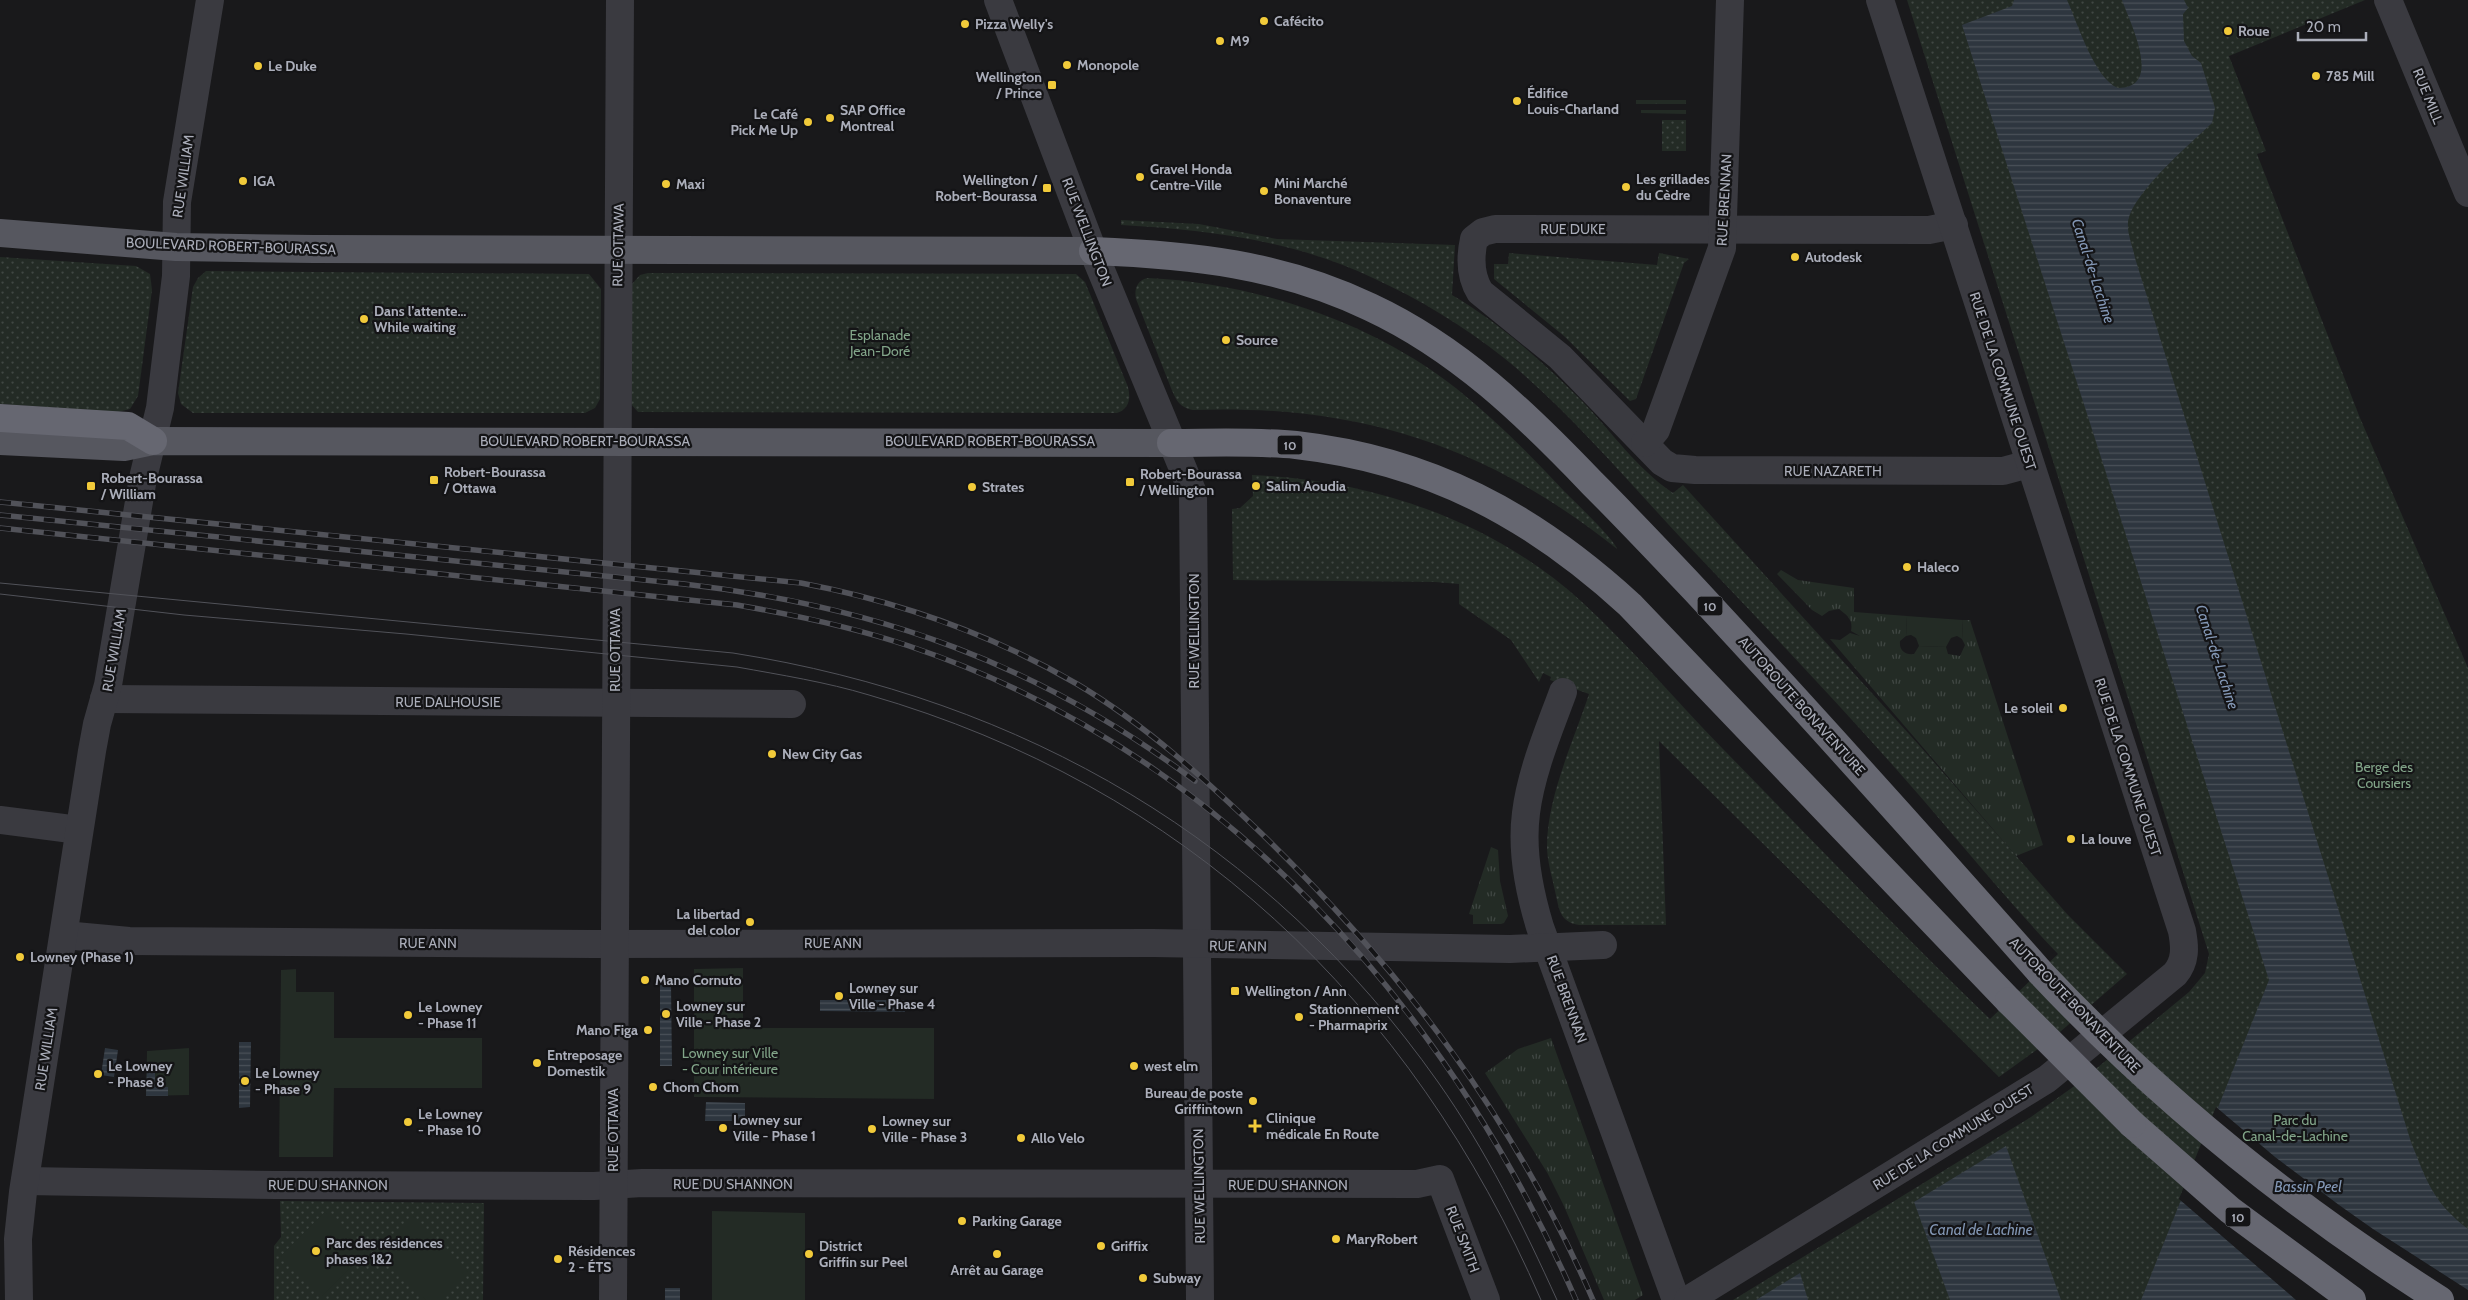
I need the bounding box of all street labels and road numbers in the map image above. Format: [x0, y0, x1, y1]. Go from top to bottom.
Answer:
street label: RUE MILL [2409, 66, 2447, 126]
street label: RUE WILLIAM [168, 133, 198, 219]
street label: RUE BRENNAN [1713, 153, 1735, 247]
street label: RUE WELLINGTON [1058, 175, 1116, 289]
street label: RUE OTTAWA [608, 203, 628, 287]
street label: RUE DUKE [1540, 220, 1606, 238]
street label: BOULEVARD ROBERT-BOURASSA [126, 233, 337, 259]
street label: RUE DE LA COMMUNE OUEST [1966, 290, 2041, 473]
street label: BOULEVARD ROBERT-BOURASSA [480, 432, 690, 450]
street label: BOULEVARD ROBERT-BOURASSA [885, 432, 1095, 450]
road number: 10 [1278, 436, 1302, 454]
street label: RUE NAZARETH [1784, 462, 1882, 480]
street label: RUE WELLINGTON [1185, 573, 1203, 689]
road number: 10 [1698, 596, 1722, 616]
street label: RUE WILLIAM [98, 607, 130, 693]
street label: RUE OTTAWA [606, 608, 624, 692]
street label: AUTOROUTE BONAVENTURE [1735, 633, 1869, 779]
street label: RUE DE LA COMMUNE OUEST [2091, 676, 2166, 859]
street label: RUE DALHOUSIE [395, 693, 501, 711]
street label: RUE ANN [399, 934, 457, 952]
street label: RUE ANN [804, 934, 862, 952]
street label: AUTOROUTE BONAVENTURE [2006, 934, 2145, 1077]
street label: RUE ANN [1209, 936, 1267, 956]
street label: RUE BRENNAN [1543, 953, 1591, 1045]
street label: RUE WILLIAM [31, 1006, 61, 1092]
street label: RUE DE LA COMMUNE OUEST [1869, 1080, 2037, 1194]
street label: RUE OTTAWA [604, 1088, 622, 1172]
street label: RUE WELLINGTON [1189, 1128, 1209, 1244]
street label: RUE DU SHANNON [673, 1175, 793, 1193]
street label: RUE DU SHANNON [268, 1176, 388, 1194]
street label: RUE DU SHANNON [1228, 1176, 1348, 1194]
street label: RUE SMITH [1442, 1203, 1484, 1275]
road number: 10 [2226, 1208, 2250, 1226]

